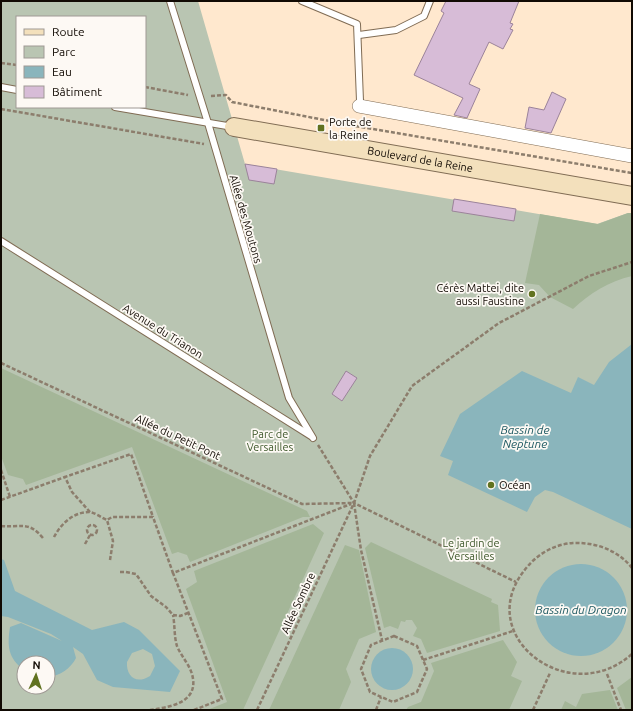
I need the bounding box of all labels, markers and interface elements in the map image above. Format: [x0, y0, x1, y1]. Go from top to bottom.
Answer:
legend [16, 16, 146, 108]
text: Route [52, 25, 85, 38]
text: Parc [52, 45, 76, 58]
text: Eau [52, 65, 72, 78]
text: Bâtiment [52, 85, 102, 98]
place label: Porte de la Reine [329, 116, 371, 141]
marker: Porte de la Reine [316, 123, 326, 133]
street label: Boulevard de la Reine [367, 144, 474, 174]
street label: Allée des Moutons [228, 173, 264, 265]
place label: Cérès Mattei, dite aussi Faustine [436, 282, 524, 307]
marker: Cérès Mattei, dite aussi Faustine [527, 289, 537, 299]
street label: Avenue du Trianon [121, 302, 205, 360]
street label: Allée du Petit Pont [134, 412, 223, 462]
water label: Bassin de Neptune [500, 423, 550, 450]
park label: Parc de Versailles [247, 428, 293, 453]
place label: Océan [499, 479, 531, 491]
marker: Océan [486, 480, 496, 490]
park label: Le jardin de Versailles [442, 537, 500, 562]
street label: Allée Sombre [279, 571, 317, 635]
water label: Bassin du Dragon [535, 603, 627, 616]
north arrow [16, 655, 56, 695]
text: N [32, 659, 41, 671]

